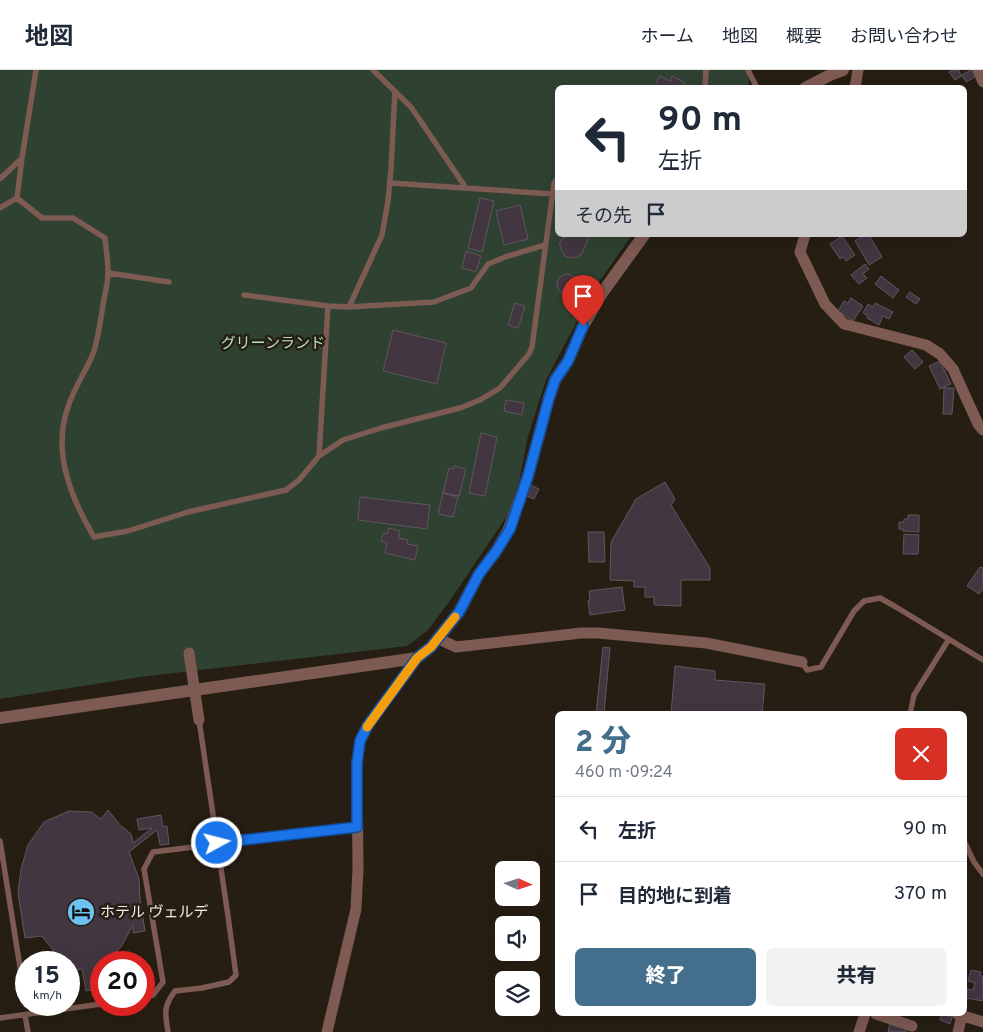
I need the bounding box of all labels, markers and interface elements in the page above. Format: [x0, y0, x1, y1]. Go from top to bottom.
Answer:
text: 地図 [25, 23, 73, 53]
text: ホーム [641, 26, 694, 49]
text: 地図 [722, 26, 758, 49]
text: 概要 [786, 26, 822, 49]
text: お問い合わせ [850, 26, 958, 49]
text: 90 m [658, 99, 742, 143]
icon: left [575, 105, 640, 170]
text: 左折 [658, 149, 702, 176]
icon: arrive [642, 200, 670, 228]
text: その先 [575, 205, 632, 229]
pin [562, 275, 604, 326]
icon: arrive [569, 282, 597, 310]
park label: グリーンランド [221, 335, 325, 354]
text: 2 分 [575, 725, 631, 762]
button: close [895, 728, 947, 780]
text: 460 m · 09:24 [575, 763, 673, 783]
icon: left [575, 815, 603, 843]
position arrow [190, 816, 242, 868]
text: 90 m [903, 817, 947, 841]
text: 左折 [618, 820, 656, 844]
north arrow [495, 861, 540, 906]
map controls [495, 861, 540, 1016]
icon: arrive [575, 880, 603, 908]
text: 370 m [894, 882, 947, 906]
text: 目的地に到着 [618, 885, 732, 909]
hotel icon: ホテル ヴェルデ [66, 897, 96, 927]
place label: ホテル ヴェルデ [100, 904, 209, 923]
button: sound [495, 916, 540, 961]
button: 終了 [575, 948, 756, 1006]
button: 共有 [766, 948, 947, 1006]
speed limit sign: 20 [90, 951, 155, 1016]
text: 15 [35, 961, 60, 993]
button: layers [495, 971, 540, 1016]
text: km/h [33, 988, 62, 1004]

